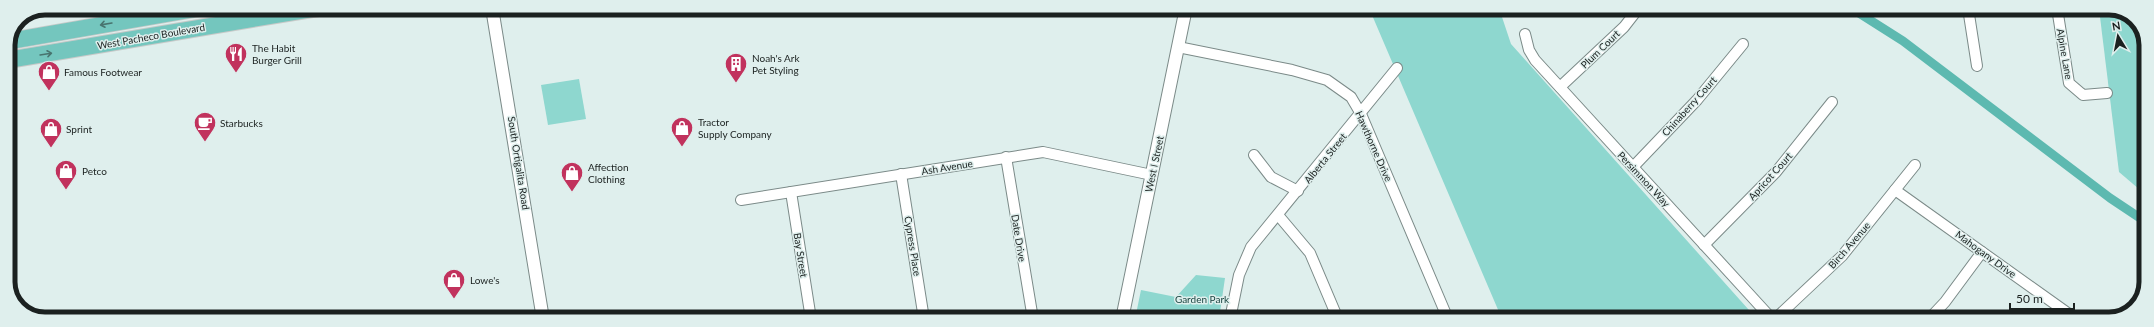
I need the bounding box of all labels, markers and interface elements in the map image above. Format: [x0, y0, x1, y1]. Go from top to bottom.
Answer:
north arrow [2098, 16, 2138, 56]
text: N [2111, 19, 2121, 33]
one-way arrow [100, 20, 113, 28]
street label: West Pacheco Boulevard [96, 21, 206, 51]
street label: Plum Court [1578, 27, 1622, 71]
street label: Alpine Lane [2055, 28, 2075, 80]
restaurant icon: The Habit Burger Grill [223, 41, 249, 74]
place label: The Habit Burger Grill [252, 42, 302, 66]
one-way arrow [40, 50, 53, 58]
building icon: Noah's Ark Pet Styling [723, 51, 749, 84]
place label: Noah's Ark Pet Styling [752, 52, 801, 76]
shop icon: Famous Footwear [36, 59, 62, 92]
place label: Famous Footwear [64, 66, 142, 78]
street label: Chinaberry Court [1659, 73, 1719, 138]
street label: Hawthorne Drive [1353, 109, 1395, 183]
cafe icon: Starbucks [192, 110, 218, 143]
street label: South Ortigalita Road [506, 115, 532, 211]
shop icon: Tractor Supply Company [669, 115, 695, 148]
shop icon: Sprint [38, 116, 64, 149]
place label: Tractor Supply Company [698, 116, 772, 140]
place label: Starbucks [220, 117, 263, 129]
place label: Sprint [66, 123, 92, 135]
street label: Alberta Street [1301, 130, 1349, 186]
street label: West I Street [1142, 134, 1166, 193]
street label: Persimmon Way [1615, 149, 1673, 210]
street label: Apricot Court [1746, 149, 1795, 202]
street label: Ash Avenue [920, 157, 974, 177]
shop icon: Petco [53, 158, 79, 191]
shop icon: Affection Clothing [559, 160, 585, 193]
place label: Affection Clothing [588, 161, 629, 185]
place label: Petco [82, 165, 107, 177]
street label: Date Drive [1009, 214, 1029, 262]
street label: Cypress Place [902, 215, 924, 277]
street label: Birch Avenue [1825, 219, 1873, 271]
street label: Mahogany Drive [1953, 228, 2019, 280]
street label: Bay Street [792, 232, 811, 279]
shop icon: Lowe's [441, 267, 467, 300]
place label: Lowe's [470, 274, 500, 286]
scale bar [2010, 285, 2074, 311]
text: 50 m [2016, 291, 2043, 306]
park label: Garden Park [1175, 293, 1230, 305]

